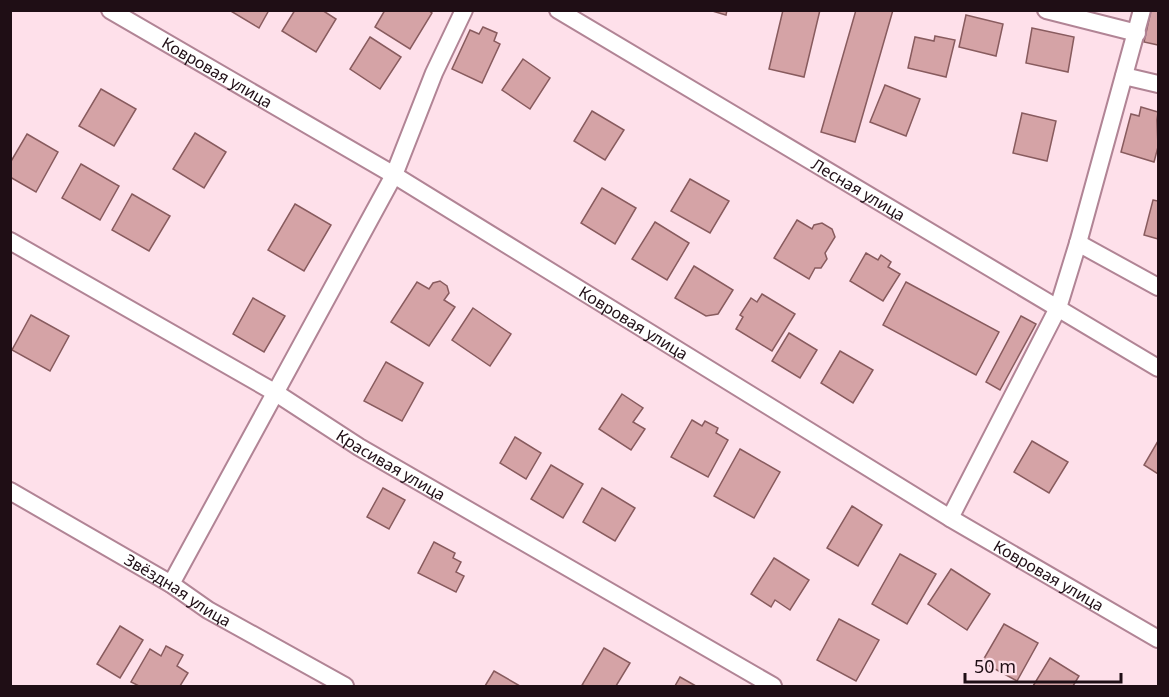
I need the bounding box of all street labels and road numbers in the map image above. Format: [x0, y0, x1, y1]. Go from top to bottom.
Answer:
street label: Ковровая улица [158, 32, 276, 113]
street label: Лесная улица [808, 153, 909, 226]
street label: Ковровая улица [575, 281, 692, 365]
street label: Красивая улица [332, 424, 450, 506]
street label: Ковровая улица [990, 535, 1108, 616]
street label: Звёздная улица [120, 548, 235, 632]

